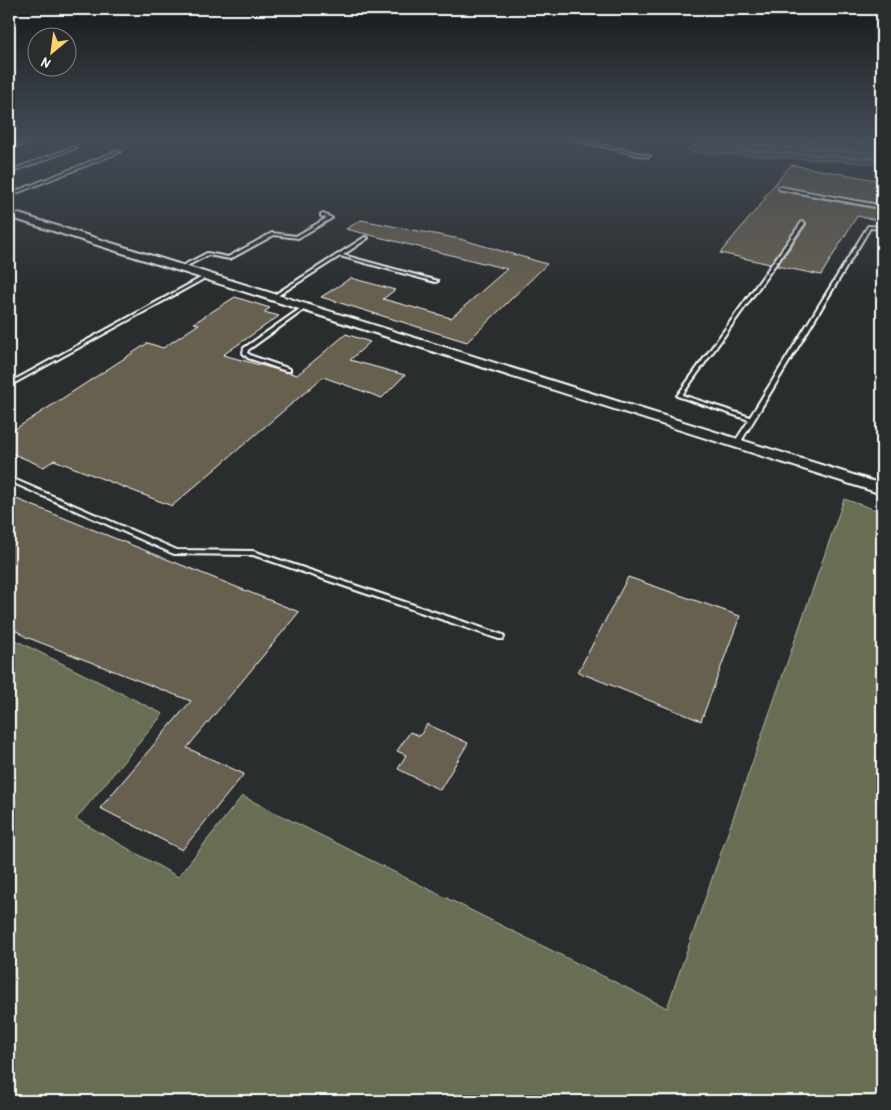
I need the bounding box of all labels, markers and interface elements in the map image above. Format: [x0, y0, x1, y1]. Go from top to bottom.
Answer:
north arrow [28, 28, 78, 78]
text: N [37, 53, 53, 74]

